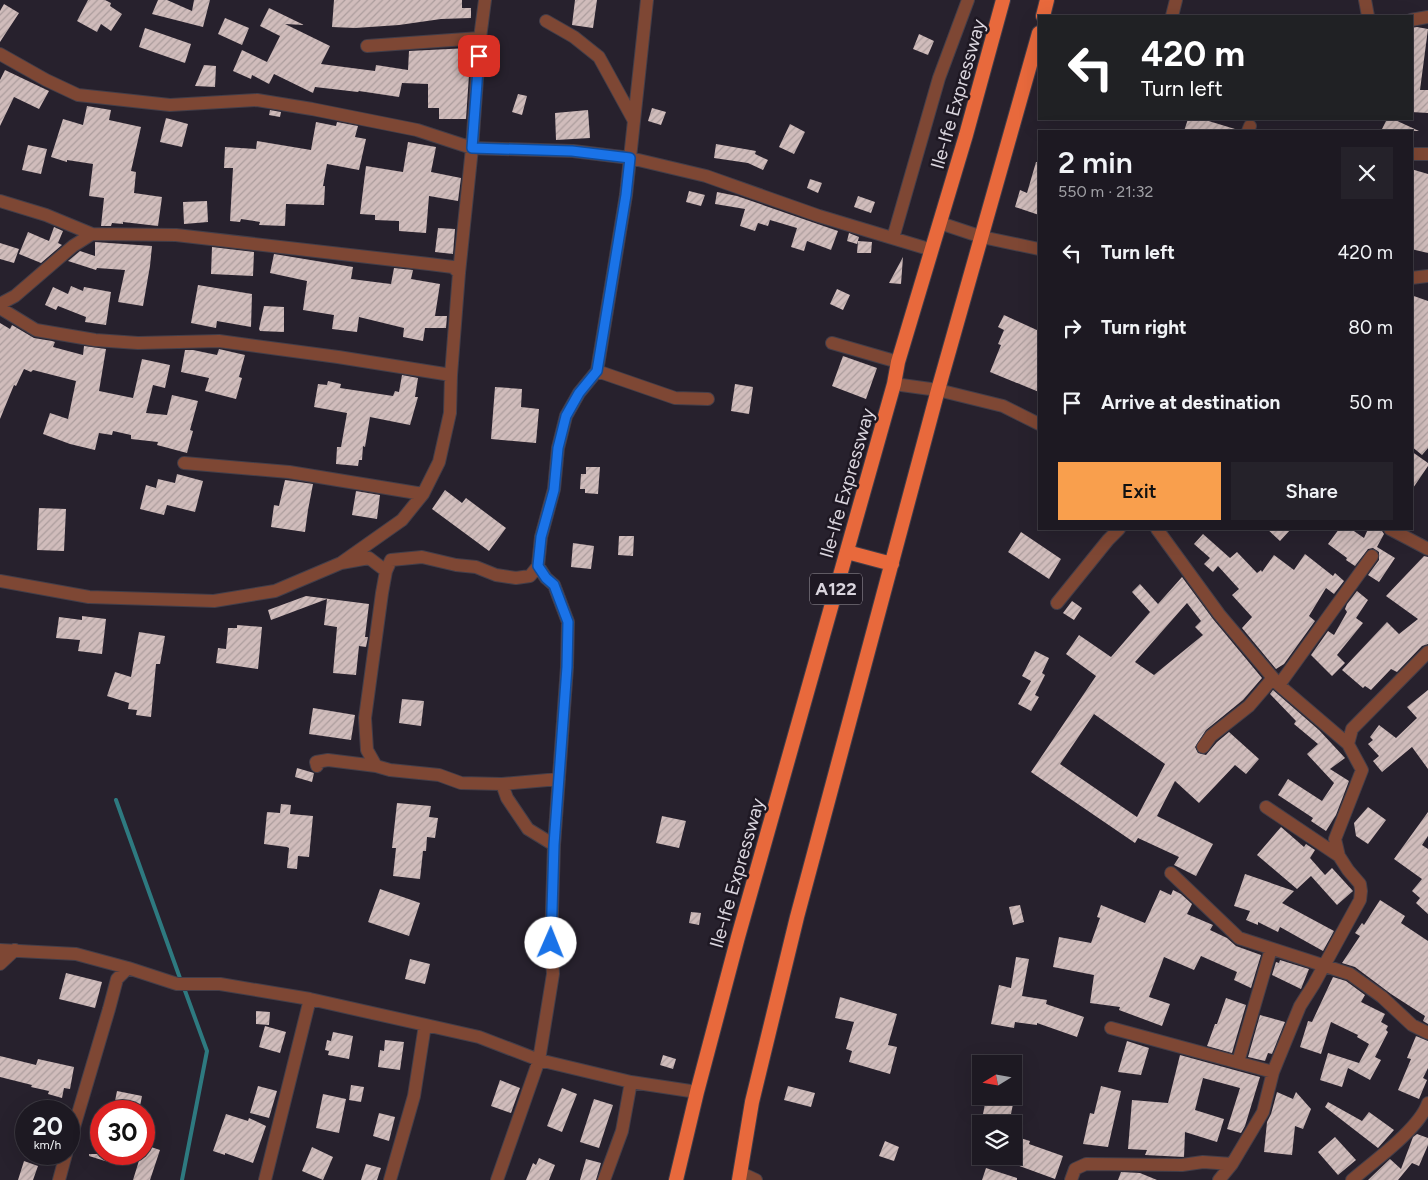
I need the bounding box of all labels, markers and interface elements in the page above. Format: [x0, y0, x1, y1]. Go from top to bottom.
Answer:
street label: Ile-Ife Expressway [926, 16, 990, 172]
text: 420 m [1141, 33, 1245, 75]
pin [458, 35, 500, 77]
icon: left [1058, 35, 1123, 100]
icon: arrive [465, 42, 493, 70]
text: Turn left [1141, 75, 1223, 102]
text: 2 min [1058, 144, 1133, 181]
button: close [1341, 147, 1393, 199]
text: 550 m · 21:32 [1058, 182, 1153, 201]
icon: left [1058, 239, 1086, 267]
text: Turn left [1101, 241, 1175, 264]
text: 420 m [1338, 241, 1393, 264]
icon: right [1058, 314, 1086, 342]
text: Turn right [1101, 316, 1187, 339]
text: 80 m [1348, 316, 1393, 339]
icon: arrive [1058, 389, 1086, 417]
text: Arrive at destination [1101, 391, 1280, 414]
text: 50 m [1349, 391, 1393, 414]
street label: Ile-Ife Expressway [815, 405, 879, 561]
button: Exit [1058, 462, 1221, 520]
button: Share [1231, 462, 1393, 520]
road number: A122 [810, 574, 862, 604]
street label: Ile-Ife Expressway [705, 795, 769, 951]
position arrow [524, 916, 576, 968]
north arrow [972, 1055, 1022, 1105]
map controls [972, 1055, 1022, 1165]
speed limit sign: 30 [90, 1100, 155, 1165]
text: 20 [32, 1111, 63, 1141]
button: layers [972, 1115, 1022, 1165]
text: km/h [34, 1138, 61, 1152]

